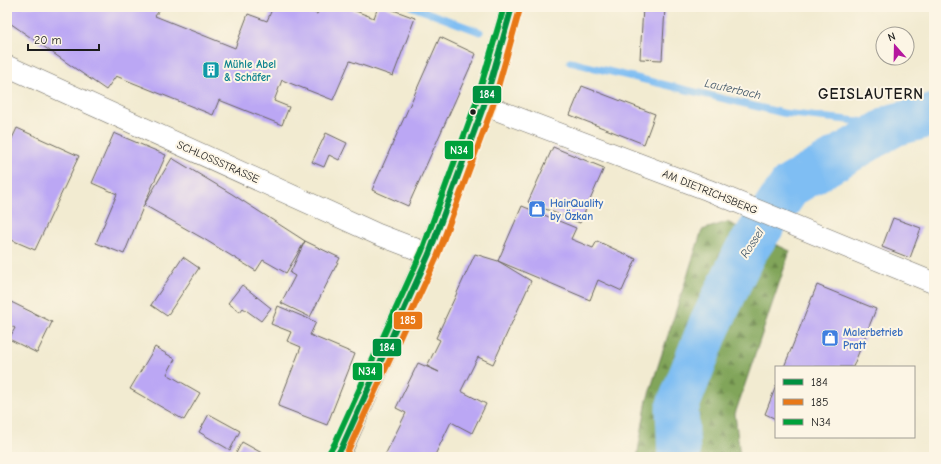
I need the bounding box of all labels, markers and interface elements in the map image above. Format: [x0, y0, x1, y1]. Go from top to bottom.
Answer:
scale bar [28, 26, 99, 52]
north arrow [875, 26, 915, 66]
text: N [886, 30, 897, 44]
text: 20 m [34, 33, 62, 47]
place label: Mühle Abel & Schäfer [224, 58, 276, 84]
building icon: Mühle Abel & Schäfer [201, 60, 221, 80]
water label: Lauterbach [703, 76, 763, 102]
line badge: 184 [472, 85, 502, 104]
district label: GEISLAUTERN [818, 85, 924, 103]
text: 184 [479, 88, 495, 101]
unlabelled marker [468, 107, 478, 117]
street label: SCHLOSSSTRASSE [175, 138, 261, 186]
line badge: N34 [444, 140, 474, 160]
text: N34 [450, 144, 468, 157]
street label: AM DIETRICHSBERG [660, 167, 760, 217]
place label: HairQuality by Özkan [550, 197, 603, 223]
shop icon: HairQuality by Özkan [527, 199, 547, 219]
water label: Rossel [737, 225, 767, 260]
line badge: 185 [393, 311, 423, 330]
text: 185 [400, 314, 416, 327]
place label: Malerbetrieb Pratt [843, 326, 903, 352]
shop icon: Malerbetrieb Pratt [820, 328, 840, 348]
line badge: 184 [372, 338, 402, 357]
text: 184 [379, 341, 395, 354]
line badge: N34 [352, 362, 383, 381]
text: N34 [358, 365, 376, 378]
legend [775, 366, 915, 438]
text: 184 [811, 375, 828, 389]
text: 185 [811, 395, 828, 409]
text: N34 [811, 415, 831, 429]

